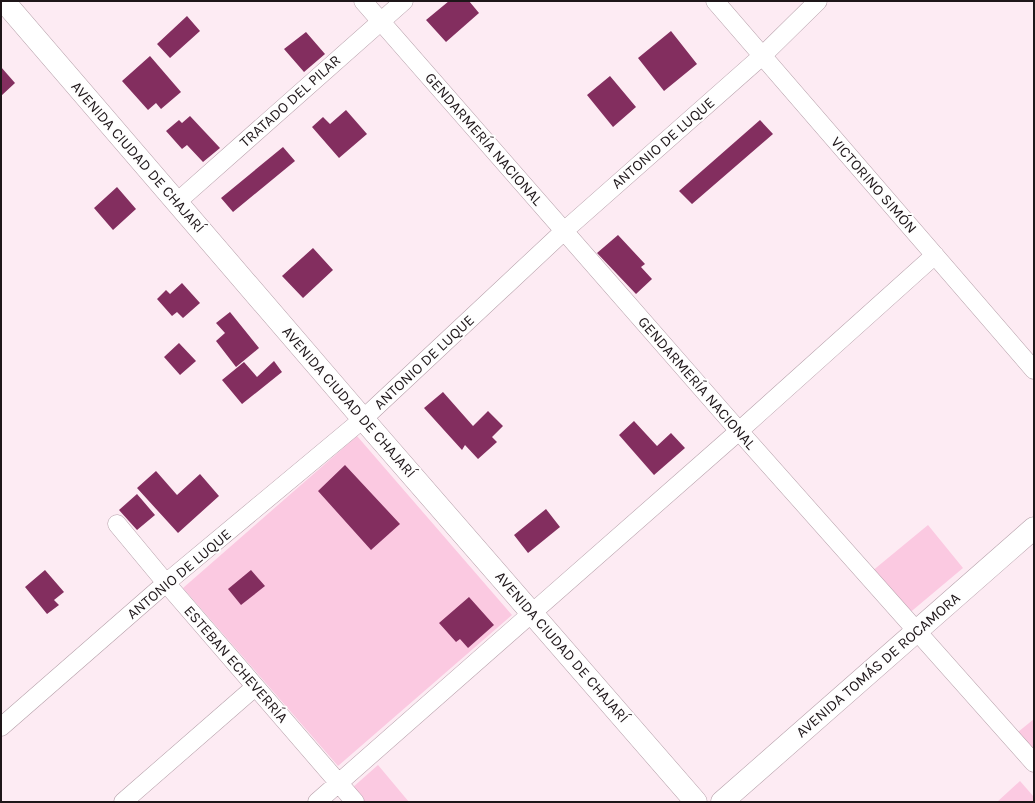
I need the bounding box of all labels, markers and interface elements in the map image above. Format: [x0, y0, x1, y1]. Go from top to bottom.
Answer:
street label: TRATADO DEL PILAR [236, 51, 344, 151]
street label: GENDARMERÍA NACIONAL [421, 69, 547, 209]
street label: AVENIDA CIUDAD DE CHAJARÍ [67, 78, 209, 237]
street label: ANTONIO DE LUQUE [608, 93, 718, 193]
street label: VICTORINO SIMÓN [827, 133, 921, 237]
street label: ANTONIO DE LUQUE [370, 311, 478, 413]
street label: GENDARMERÍA NACIONAL [634, 313, 760, 453]
street label: AVENIDA CIUDAD DE CHAJARÍ [278, 323, 420, 482]
street label: ANTONIO DE LUQUE [123, 525, 235, 623]
street label: AVENIDA CIUDAD DE CHAJARÍ [491, 568, 633, 727]
street label: AVENIDA TOMÁS DE ROCAMORA [792, 589, 964, 741]
street label: ESTEBAN ECHEVERRÍA [180, 602, 292, 727]

